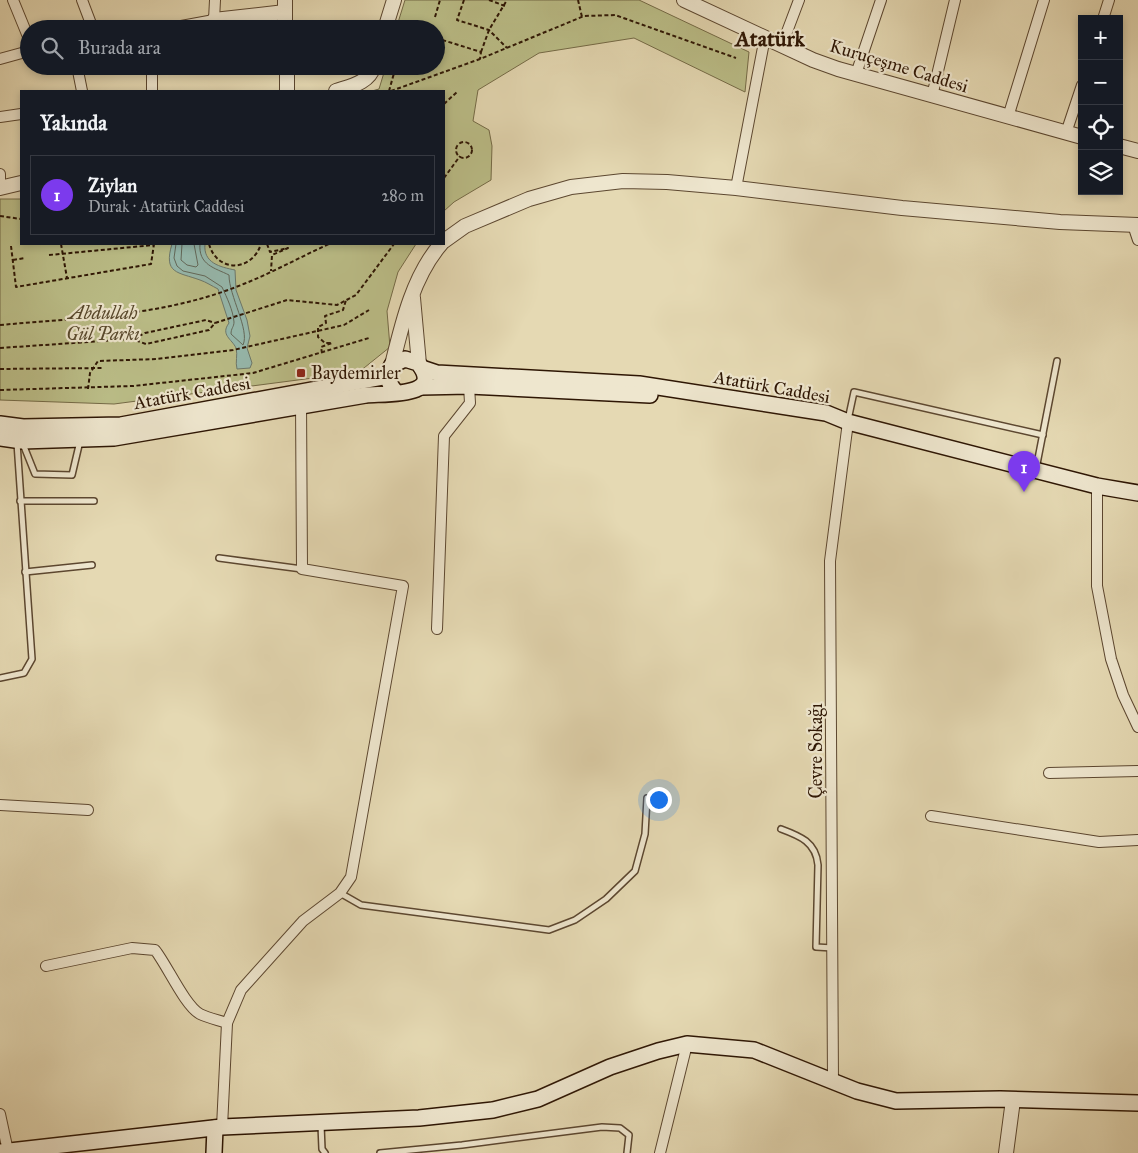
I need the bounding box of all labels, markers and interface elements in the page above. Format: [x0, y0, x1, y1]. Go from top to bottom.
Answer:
map controls [1078, 15, 1123, 195]
button: + [1078, 15, 1123, 60]
search box [20, 20, 445, 75]
district label: Atatürk [733, 25, 806, 52]
icon: search [38, 34, 66, 62]
street label: Kuruçeşme Caddesi [827, 34, 971, 98]
text: Burada ara [78, 36, 161, 59]
button: − [1078, 60, 1123, 105]
button: locate [1078, 105, 1123, 150]
text: Yakında [40, 110, 107, 136]
button: layers [1078, 150, 1123, 195]
text: Ziylan [88, 174, 137, 197]
text: 1 [54, 186, 60, 205]
text: 280 m [381, 186, 424, 205]
text: Durak · Atatürk Caddesi [88, 197, 244, 216]
park label: Abdullah Gül Parkı [66, 302, 140, 345]
place label: Baydemirler [311, 362, 401, 384]
street label: Atatürk Caddesi [711, 366, 832, 408]
marker: Baydemirler [295, 367, 307, 379]
street label: Atatürk Caddesi [131, 372, 252, 414]
pin: 1 [1008, 451, 1040, 492]
street label: Çevre Sokağı [805, 703, 828, 799]
your location [646, 787, 672, 813]

